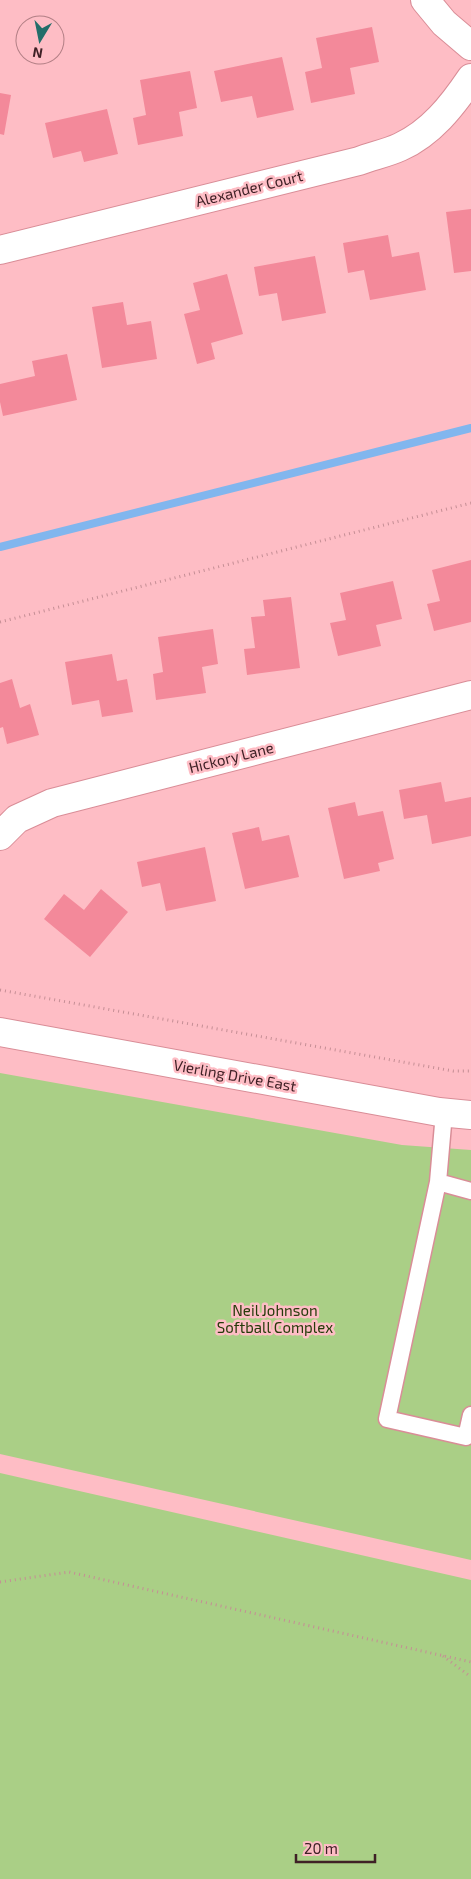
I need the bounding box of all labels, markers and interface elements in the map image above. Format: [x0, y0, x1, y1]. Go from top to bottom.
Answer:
north arrow [15, 15, 65, 65]
text: N [31, 44, 44, 63]
street label: Alexander Court [194, 166, 305, 210]
street label: Hickory Lane [187, 738, 275, 776]
street label: Vierling Drive East [172, 1055, 298, 1095]
park label: Neil Johnson Softball Complex [217, 1301, 333, 1336]
scale bar [296, 1832, 375, 1864]
text: 20 m [304, 1839, 338, 1857]

